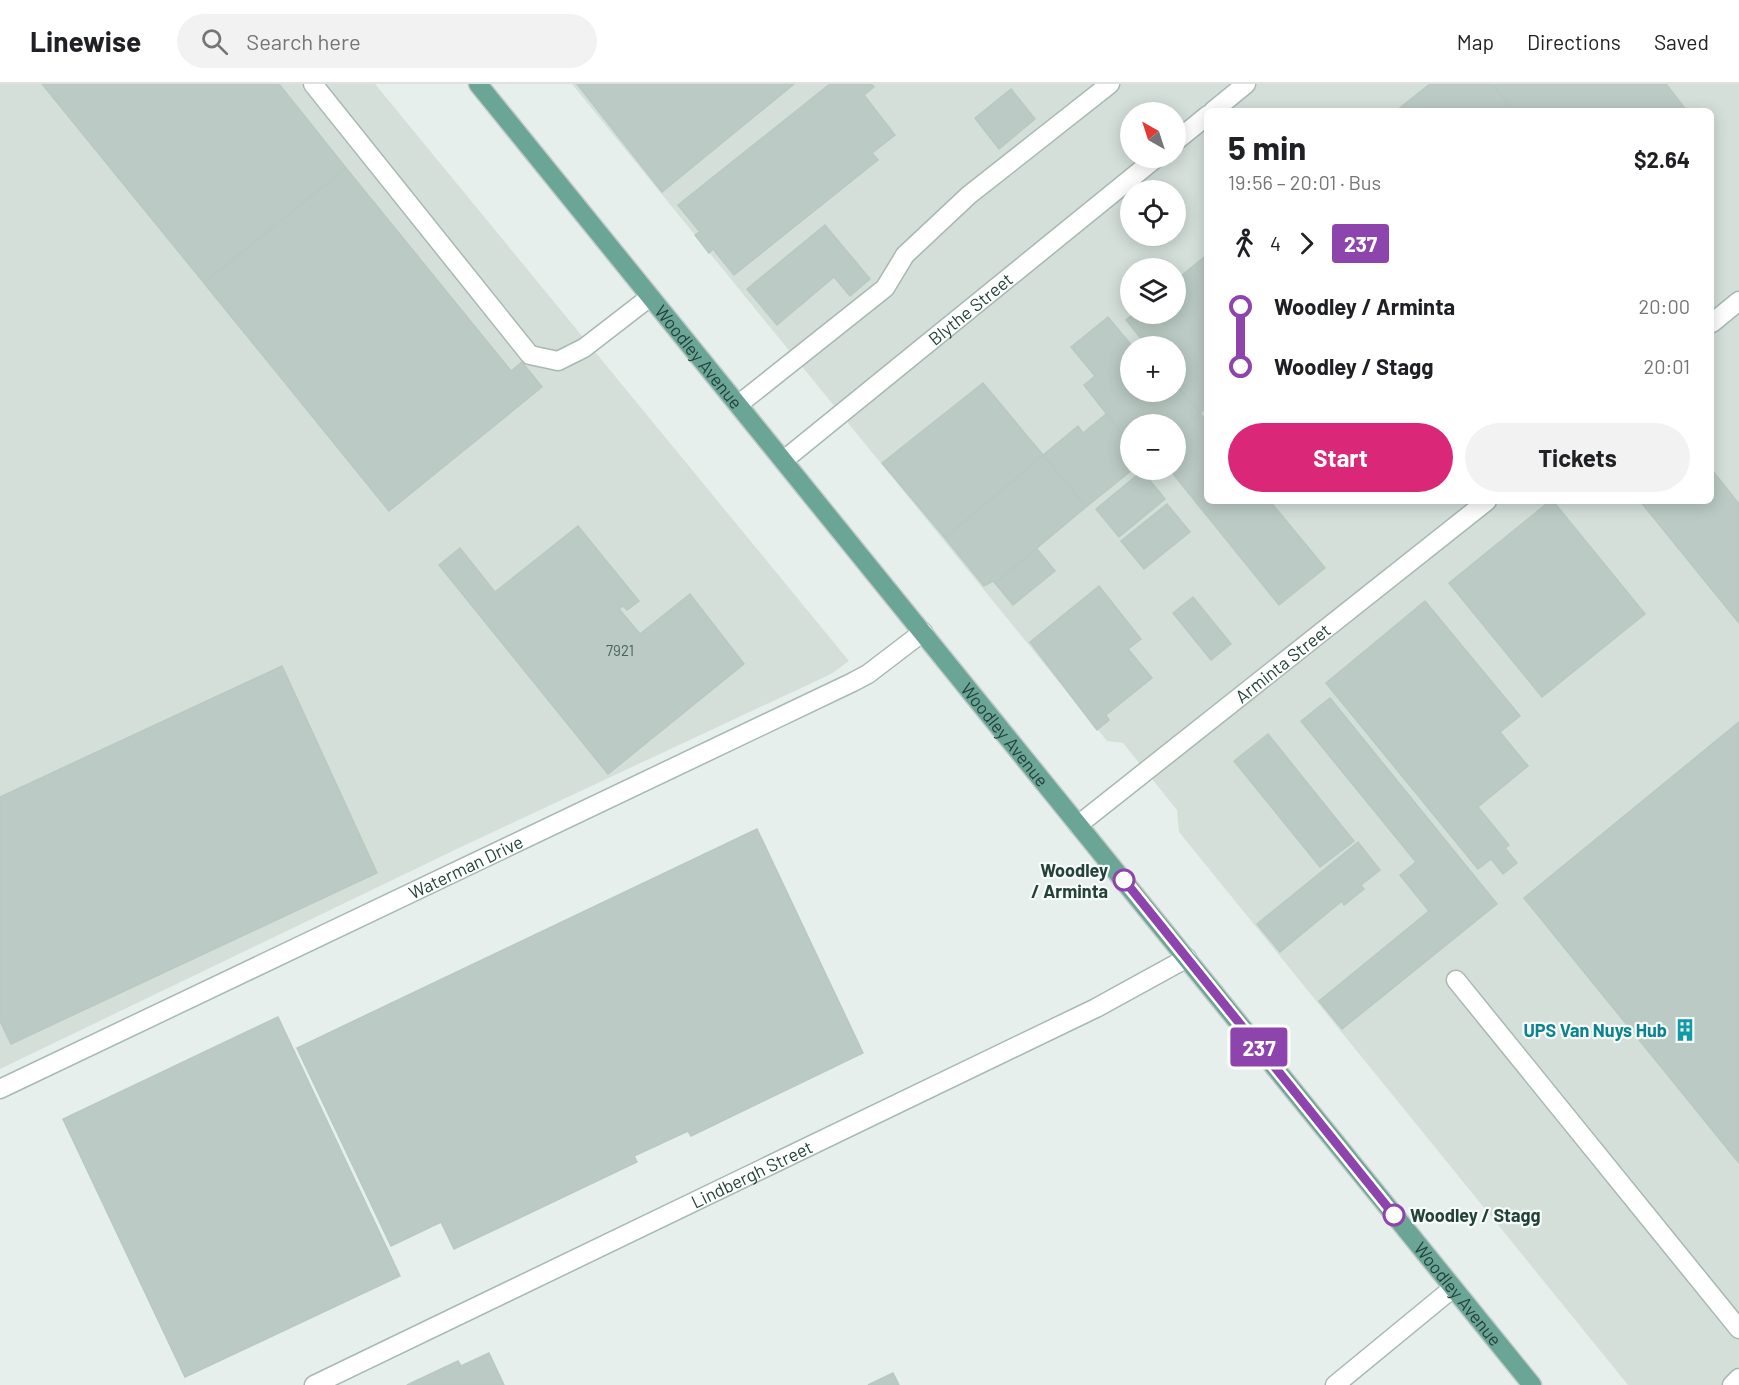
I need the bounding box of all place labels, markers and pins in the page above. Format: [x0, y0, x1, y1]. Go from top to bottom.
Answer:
place label: Woodley / Arminta [1031, 859, 1108, 902]
marker: Woodley / Arminta [1113, 869, 1135, 891]
building icon: UPS Van Nuys Hub [1672, 1017, 1698, 1043]
place label: UPS Van Nuys Hub [1523, 1019, 1667, 1041]
marker: Woodley / Stagg [1383, 1204, 1405, 1226]
place label: Woodley / Stagg [1410, 1204, 1540, 1226]

